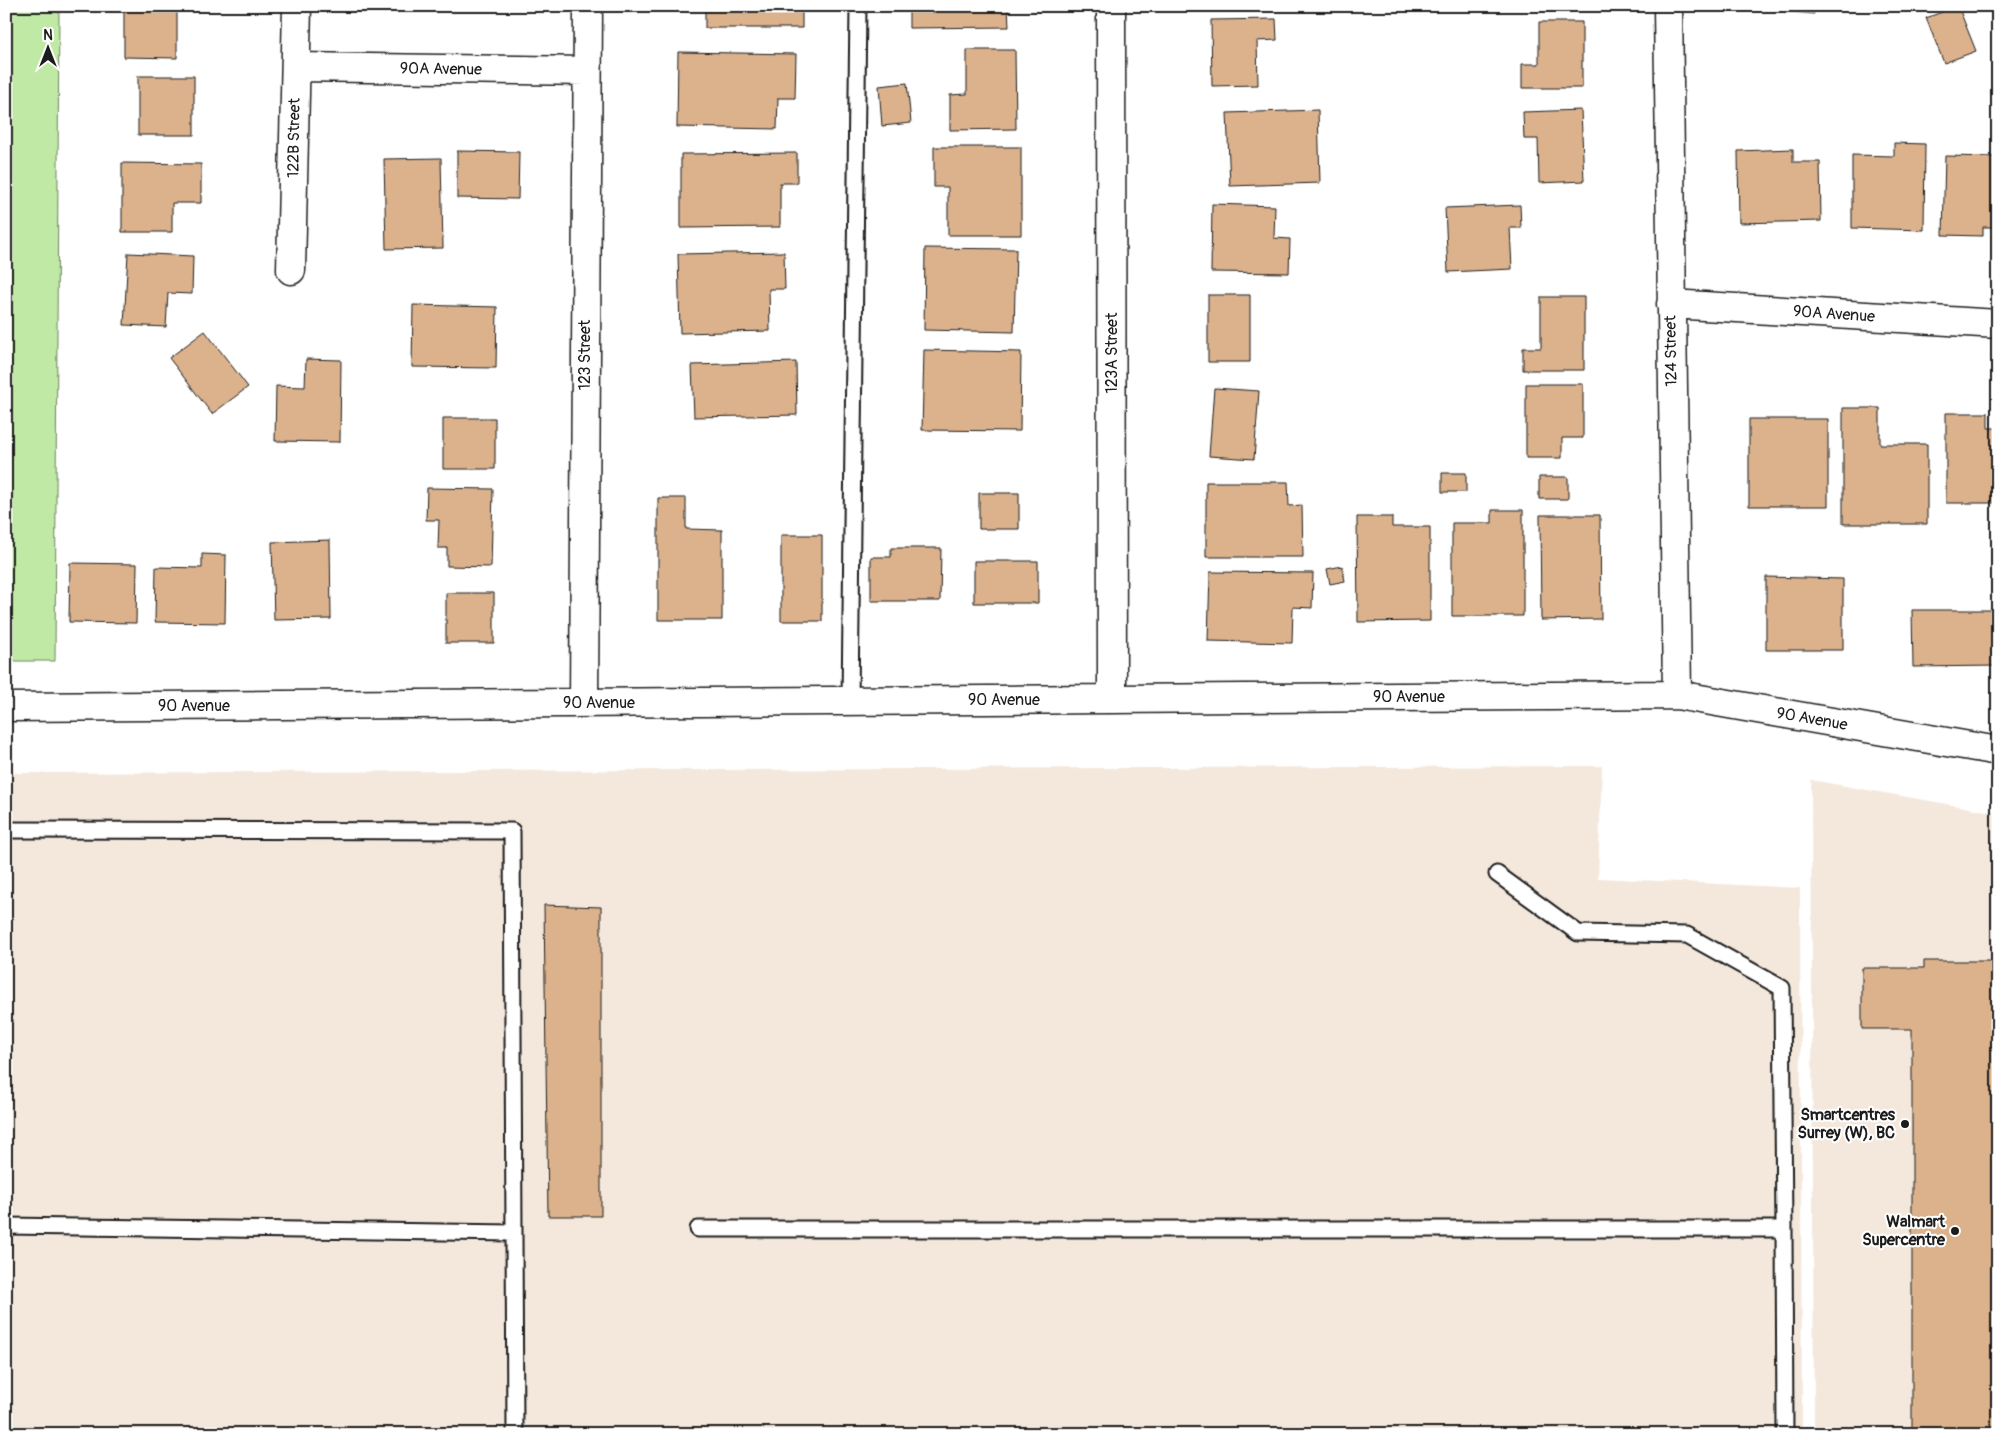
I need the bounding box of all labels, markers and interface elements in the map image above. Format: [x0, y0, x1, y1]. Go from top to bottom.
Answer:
north arrow [22, 22, 72, 72]
text: N [43, 27, 53, 44]
street label: 90A Avenue [400, 58, 482, 80]
street label: 122B Street [283, 97, 305, 178]
street label: 90A Avenue [1792, 301, 1876, 327]
street label: 123A Street [1102, 312, 1122, 393]
street label: 124 Street [1660, 315, 1682, 387]
street label: 123 Street [575, 319, 595, 390]
street label: 90 Avenue [1373, 687, 1445, 707]
street label: 90 Avenue [968, 690, 1040, 710]
street label: 90 Avenue [563, 693, 635, 713]
street label: 90 Avenue [158, 696, 230, 716]
street label: 90 Avenue [1775, 703, 1849, 735]
place label: Smartcentres Surrey (W), BC [1797, 1105, 1896, 1143]
marker: Smartcentres Surrey (W), BC [1899, 1118, 1911, 1130]
place label: Walmart Supercentre [1862, 1212, 1946, 1250]
marker: Walmart Supercentre [1949, 1225, 1961, 1237]

